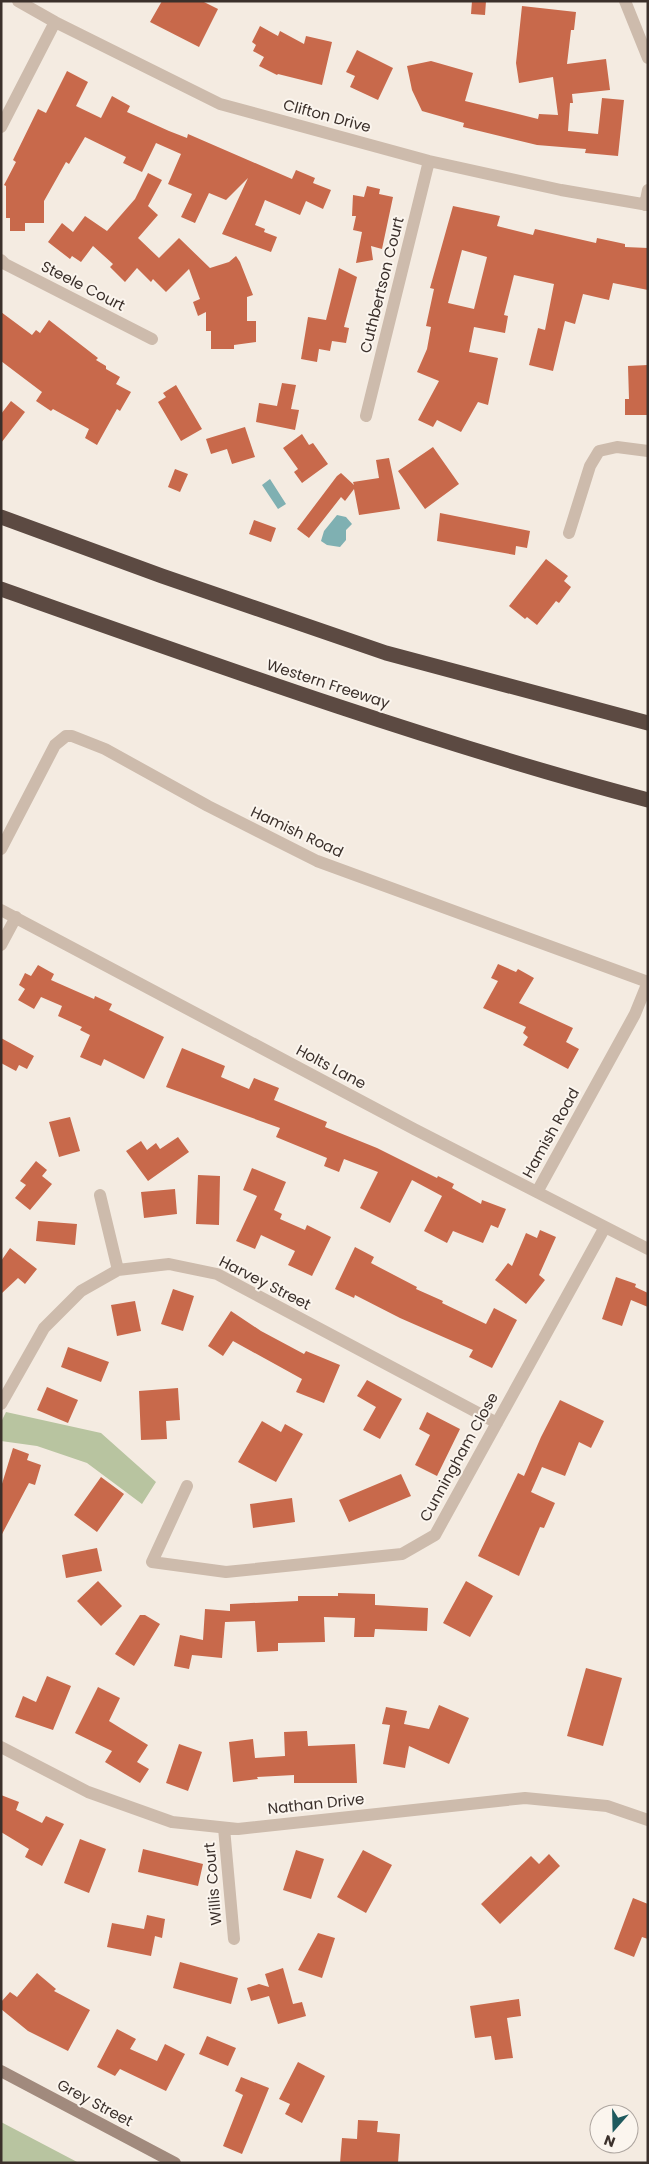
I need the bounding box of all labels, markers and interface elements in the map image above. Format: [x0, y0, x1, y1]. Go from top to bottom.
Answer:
street label: Clifton Drive [281, 94, 373, 137]
street label: Cuthbertson Court [354, 215, 409, 355]
street label: Steele Court [38, 255, 129, 316]
street label: Western Freeway [264, 654, 393, 714]
street label: Hamish Road [247, 801, 347, 862]
street label: Holts Lane [293, 1039, 370, 1094]
street label: Hamish Road [517, 1084, 584, 1182]
street label: Harvey Street [216, 1250, 315, 1315]
street label: Cunningham Close [414, 1388, 503, 1525]
street label: Nathan Drive [267, 1788, 365, 1819]
street label: Willis Court [198, 1842, 227, 1926]
street label: Grey Street [54, 2074, 137, 2131]
north arrow [589, 2104, 639, 2154]
text: N [601, 2130, 618, 2152]

